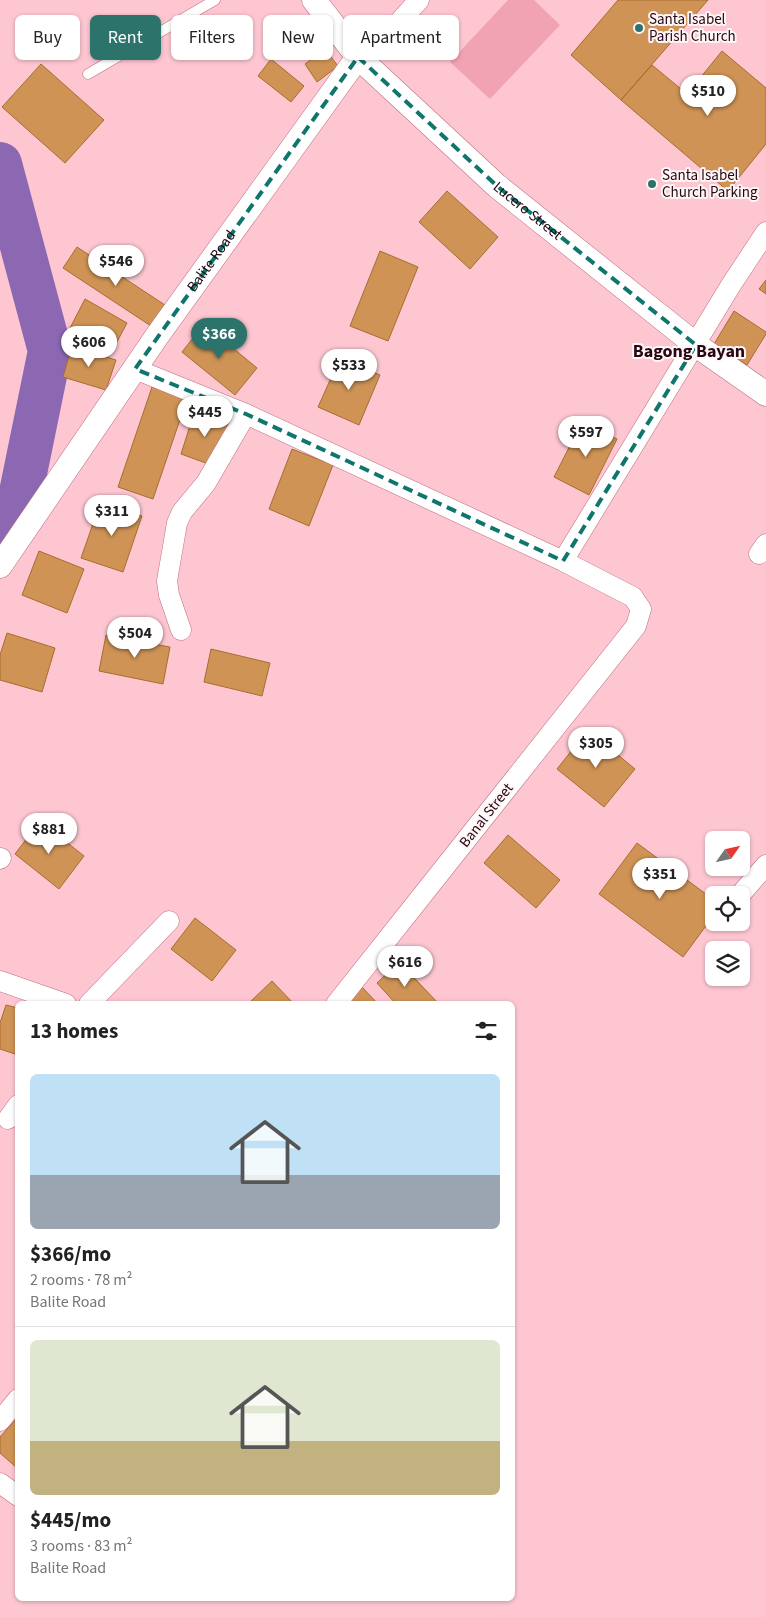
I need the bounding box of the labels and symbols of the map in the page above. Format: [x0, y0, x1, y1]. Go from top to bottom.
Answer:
place label: Santa Isabel Parish Church [649, 9, 736, 47]
marker: Santa Isabel Parish Church [633, 22, 645, 34]
pin: $510 [678, 74, 738, 117]
place label: Santa Isabel Church Parking [662, 165, 758, 203]
street label: Lucero Street [488, 177, 566, 245]
marker: Santa Isabel Church Parking [646, 178, 658, 190]
street label: Balite Road [182, 226, 241, 296]
pin: $546 [86, 244, 146, 287]
pin: $366 [189, 318, 249, 360]
pin: $606 [59, 326, 119, 368]
district label: Bagong Bayan [633, 339, 745, 364]
pin: $533 [319, 348, 379, 391]
pin: $445 [175, 396, 235, 438]
pin: $597 [556, 416, 616, 458]
pin: $311 [82, 494, 142, 537]
pin: $504 [105, 616, 165, 659]
pin: $305 [566, 726, 626, 769]
street label: Banal Street [455, 779, 518, 852]
pin: $881 [19, 812, 79, 855]
north arrow [705, 831, 750, 876]
pin: $351 [630, 858, 690, 900]
pin: $616 [375, 946, 435, 988]

